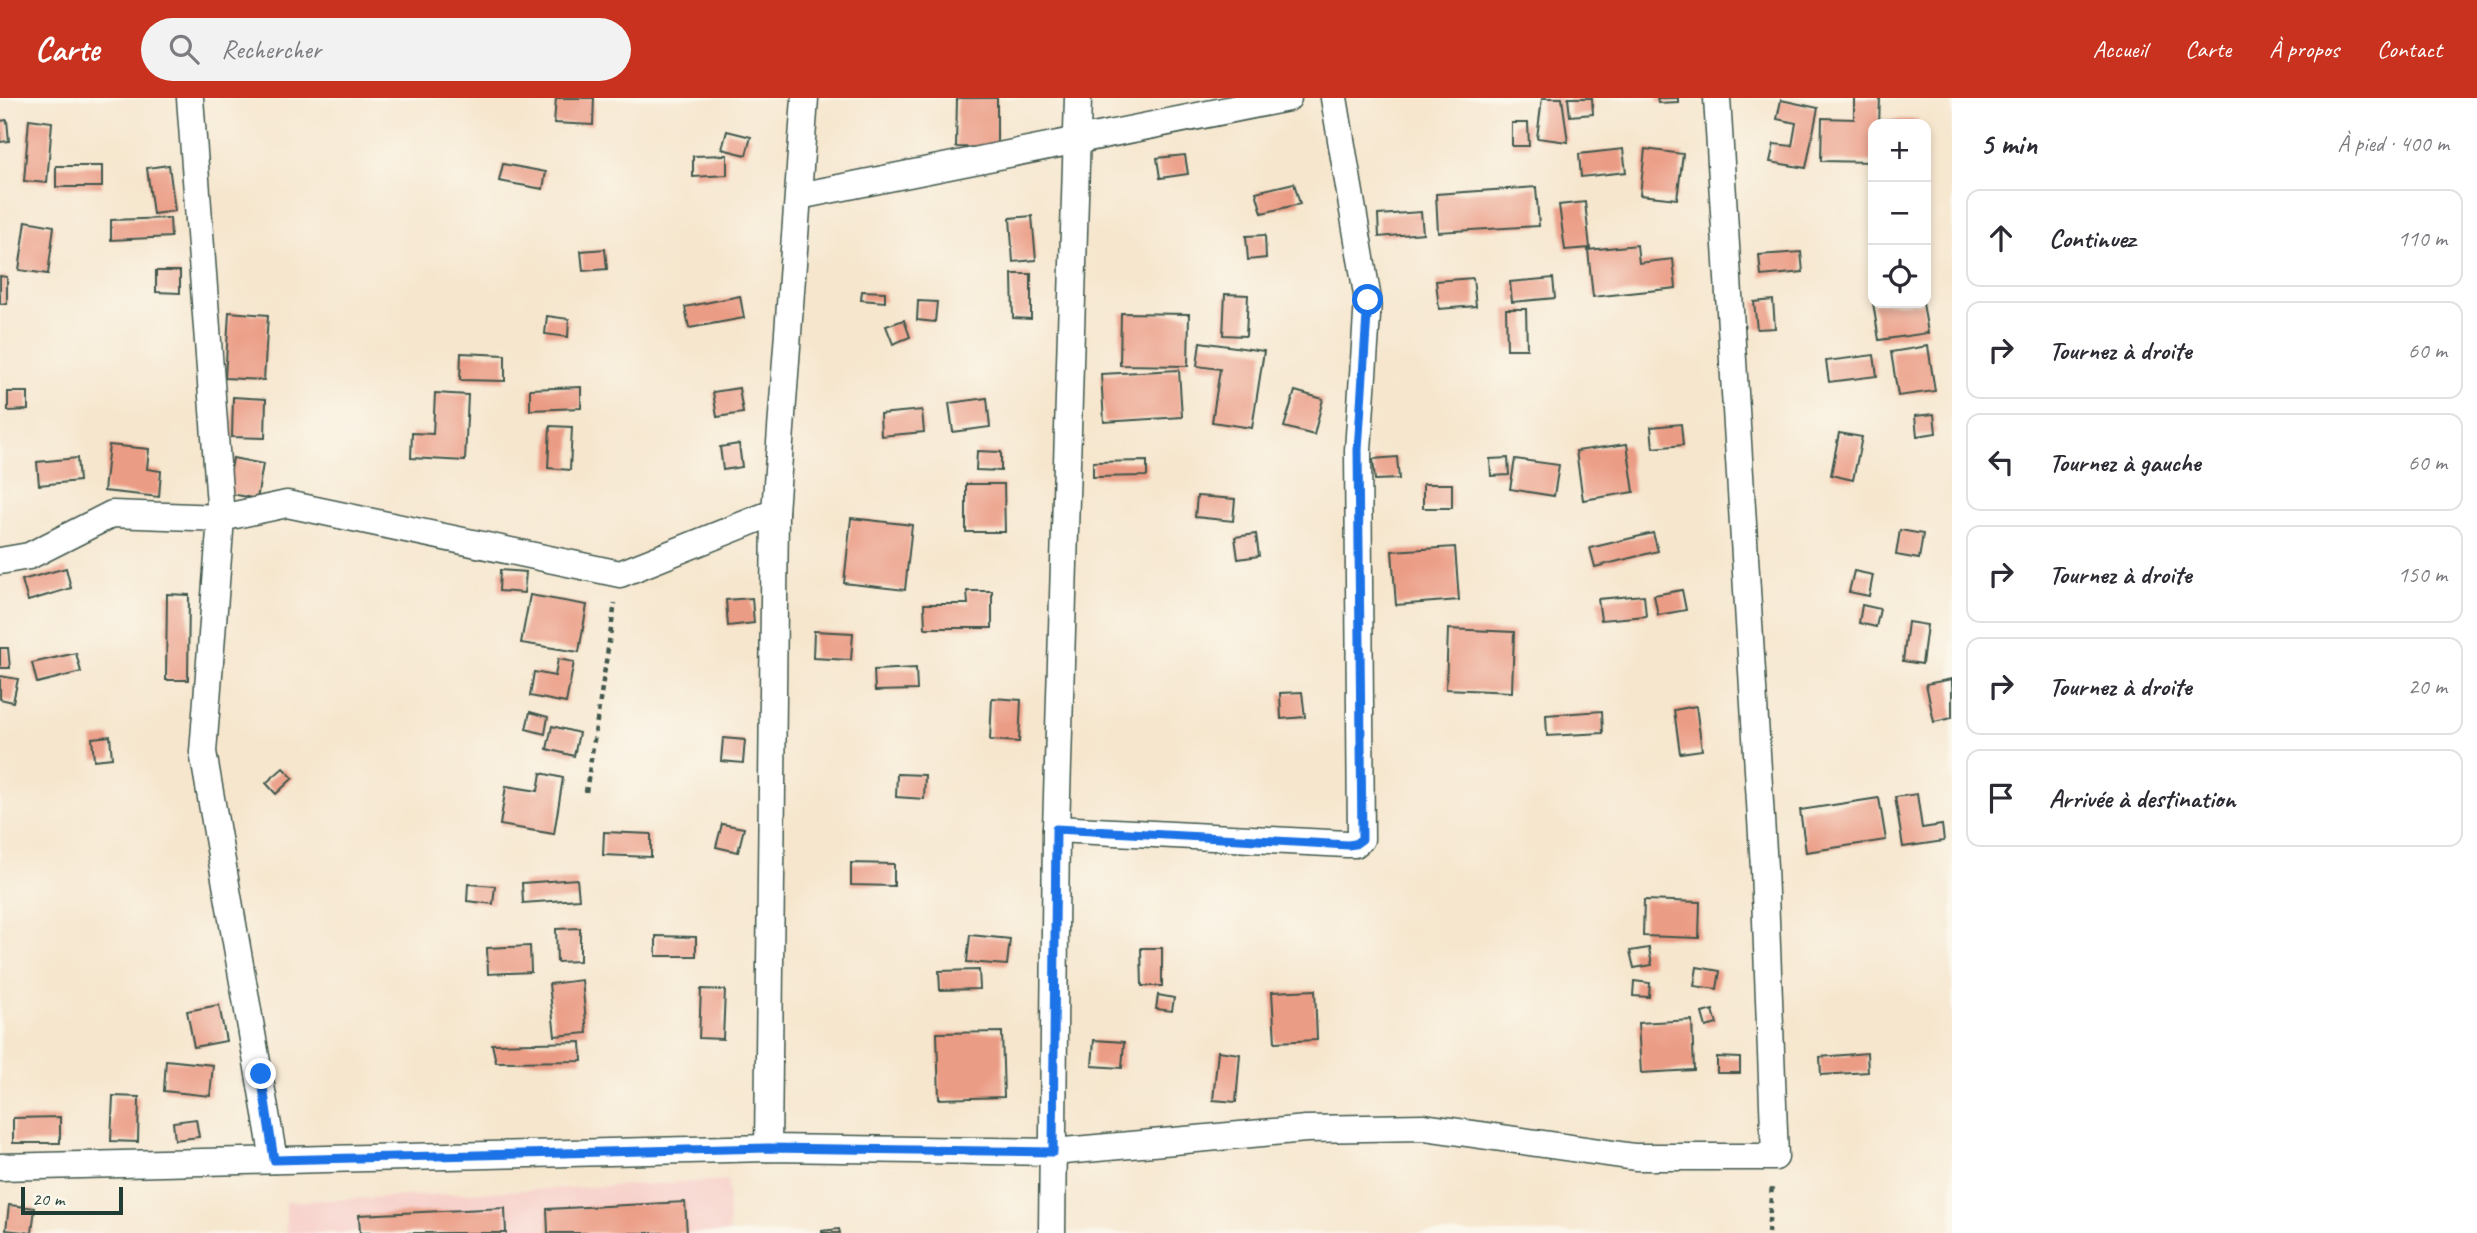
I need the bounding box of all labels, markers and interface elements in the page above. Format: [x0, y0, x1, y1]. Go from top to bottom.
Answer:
search box [141, 18, 631, 81]
text: Carte [35, 28, 99, 70]
icon: search [165, 30, 203, 68]
text: Rechercher [221, 33, 321, 66]
text: Accueil [2093, 34, 2147, 64]
text: Carte [2185, 34, 2231, 64]
text: À propos [2269, 34, 2339, 64]
text: Contact [2377, 34, 2442, 64]
map controls [1868, 119, 1931, 308]
button: + [1868, 119, 1931, 182]
text: 5 min [1980, 125, 2037, 163]
text: À pied · 400 m [2337, 129, 2449, 158]
button: − [1868, 182, 1931, 245]
icon: ahead [1982, 219, 2020, 257]
text: Continuez [2049, 222, 2135, 255]
text: 110 m [2398, 224, 2447, 253]
button: locate [1868, 245, 1931, 308]
route start [1352, 284, 1383, 315]
icon: right [1982, 331, 2020, 369]
text: Tournez à droite [2049, 334, 2191, 367]
text: 60 m [2408, 336, 2447, 365]
icon: left [1982, 443, 2020, 481]
text: Tournez à gauche [2049, 446, 2200, 479]
text: 60 m [2408, 448, 2447, 477]
icon: right [1982, 555, 2020, 593]
text: Tournez à droite [2049, 558, 2191, 591]
text: 150 m [2398, 560, 2447, 589]
icon: right [1982, 667, 2020, 705]
text: Tournez à droite [2049, 670, 2191, 703]
text: 20 m [2408, 672, 2447, 701]
icon: arrive [1982, 779, 2020, 817]
text: Arrivée à destination [2049, 782, 2235, 815]
route end [245, 1058, 276, 1089]
scale bar [21, 1184, 122, 1216]
text: 20 m [32, 1187, 64, 1211]

